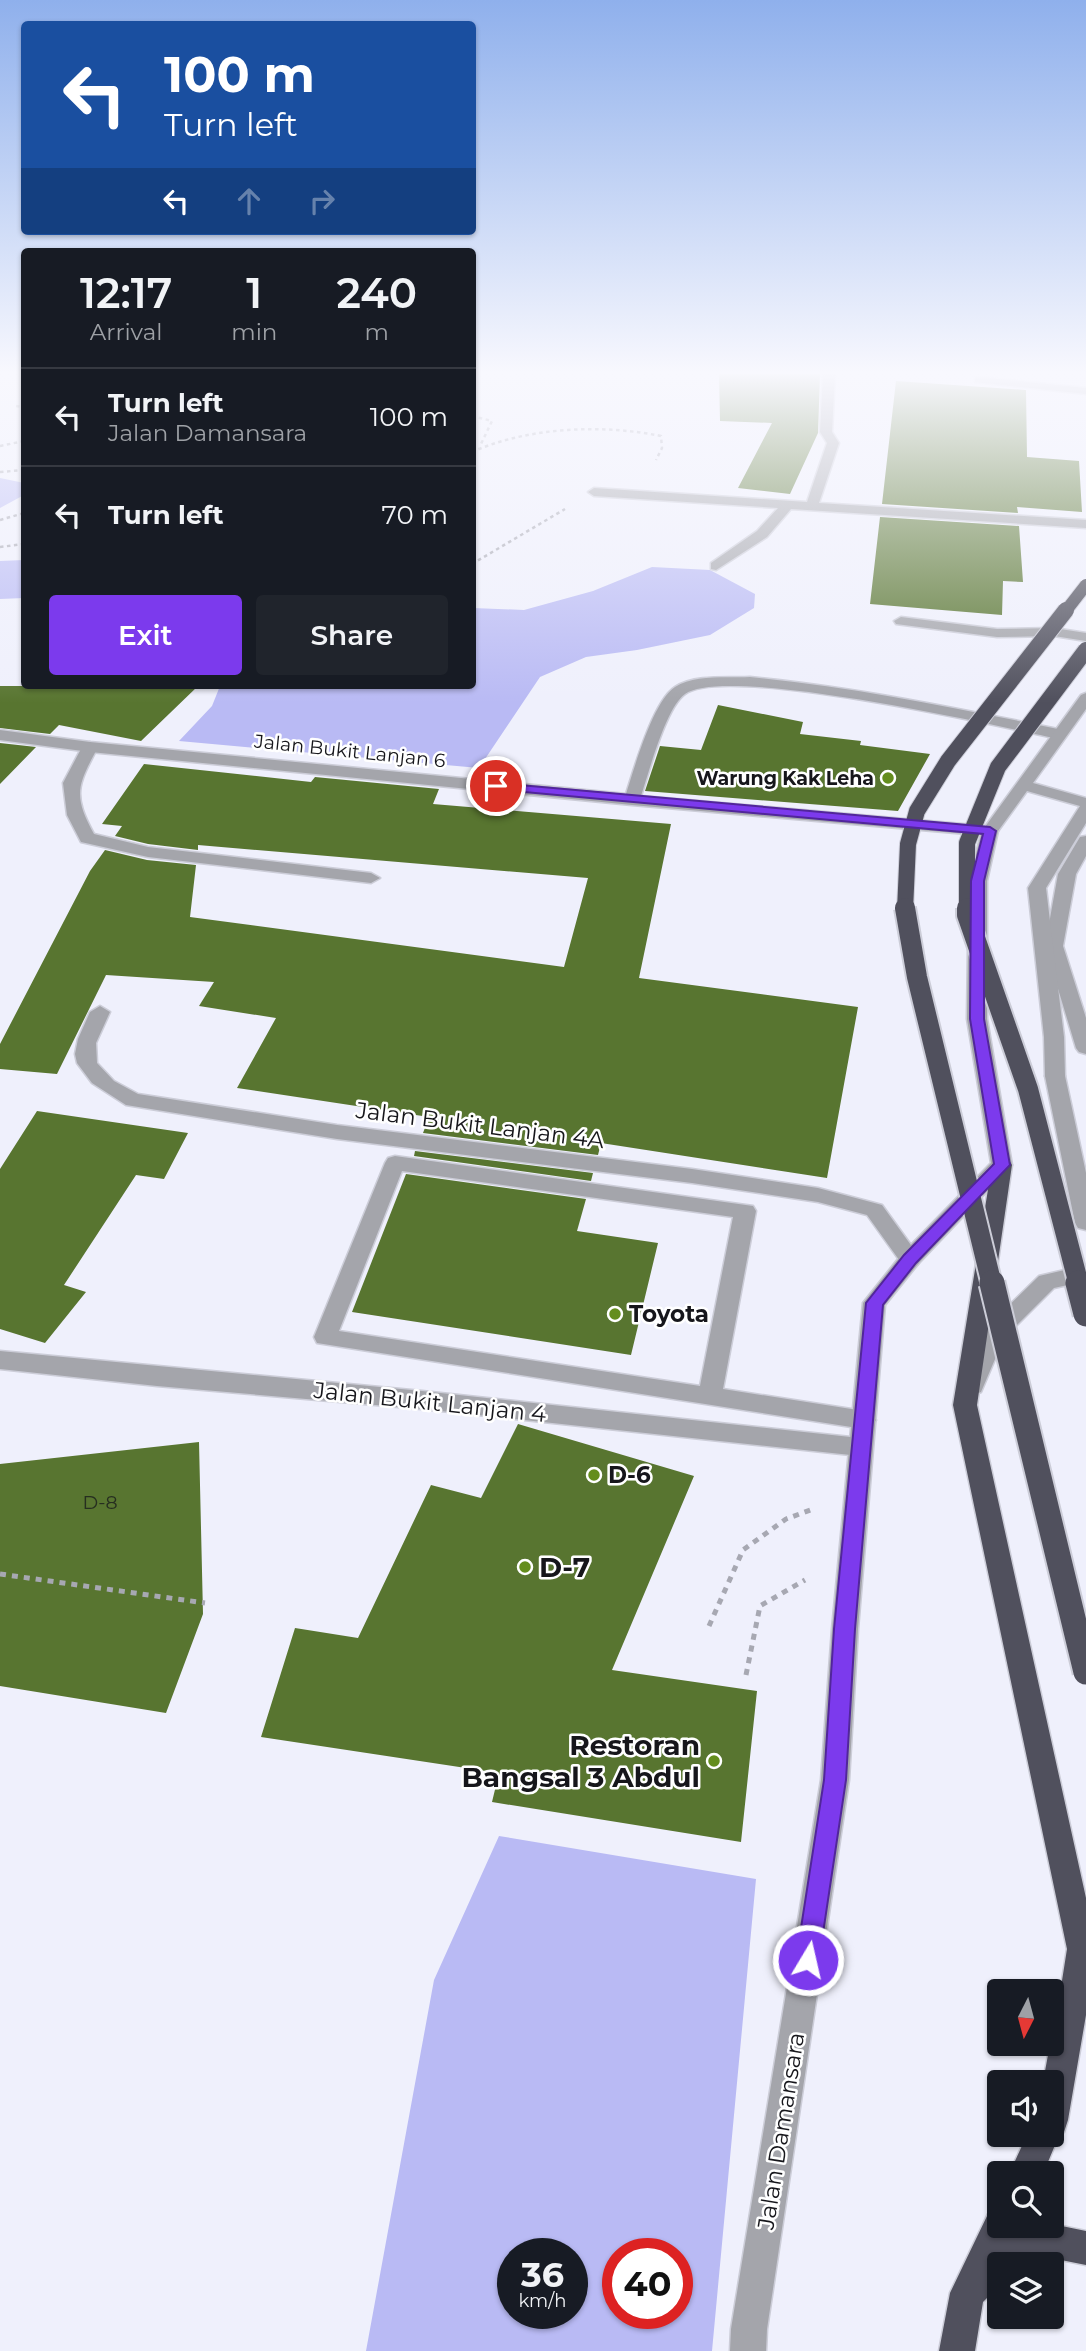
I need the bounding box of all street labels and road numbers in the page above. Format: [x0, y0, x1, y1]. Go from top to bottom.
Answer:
street label: Jalan Bukit Lanjan 6 [252, 729, 447, 772]
street label: Jalan Bukit Lanjan 4A [353, 1096, 606, 1154]
street label: Jalan Bukit Lanjan 4 [311, 1376, 548, 1428]
street label: Jalan Damansara [751, 2030, 810, 2233]

